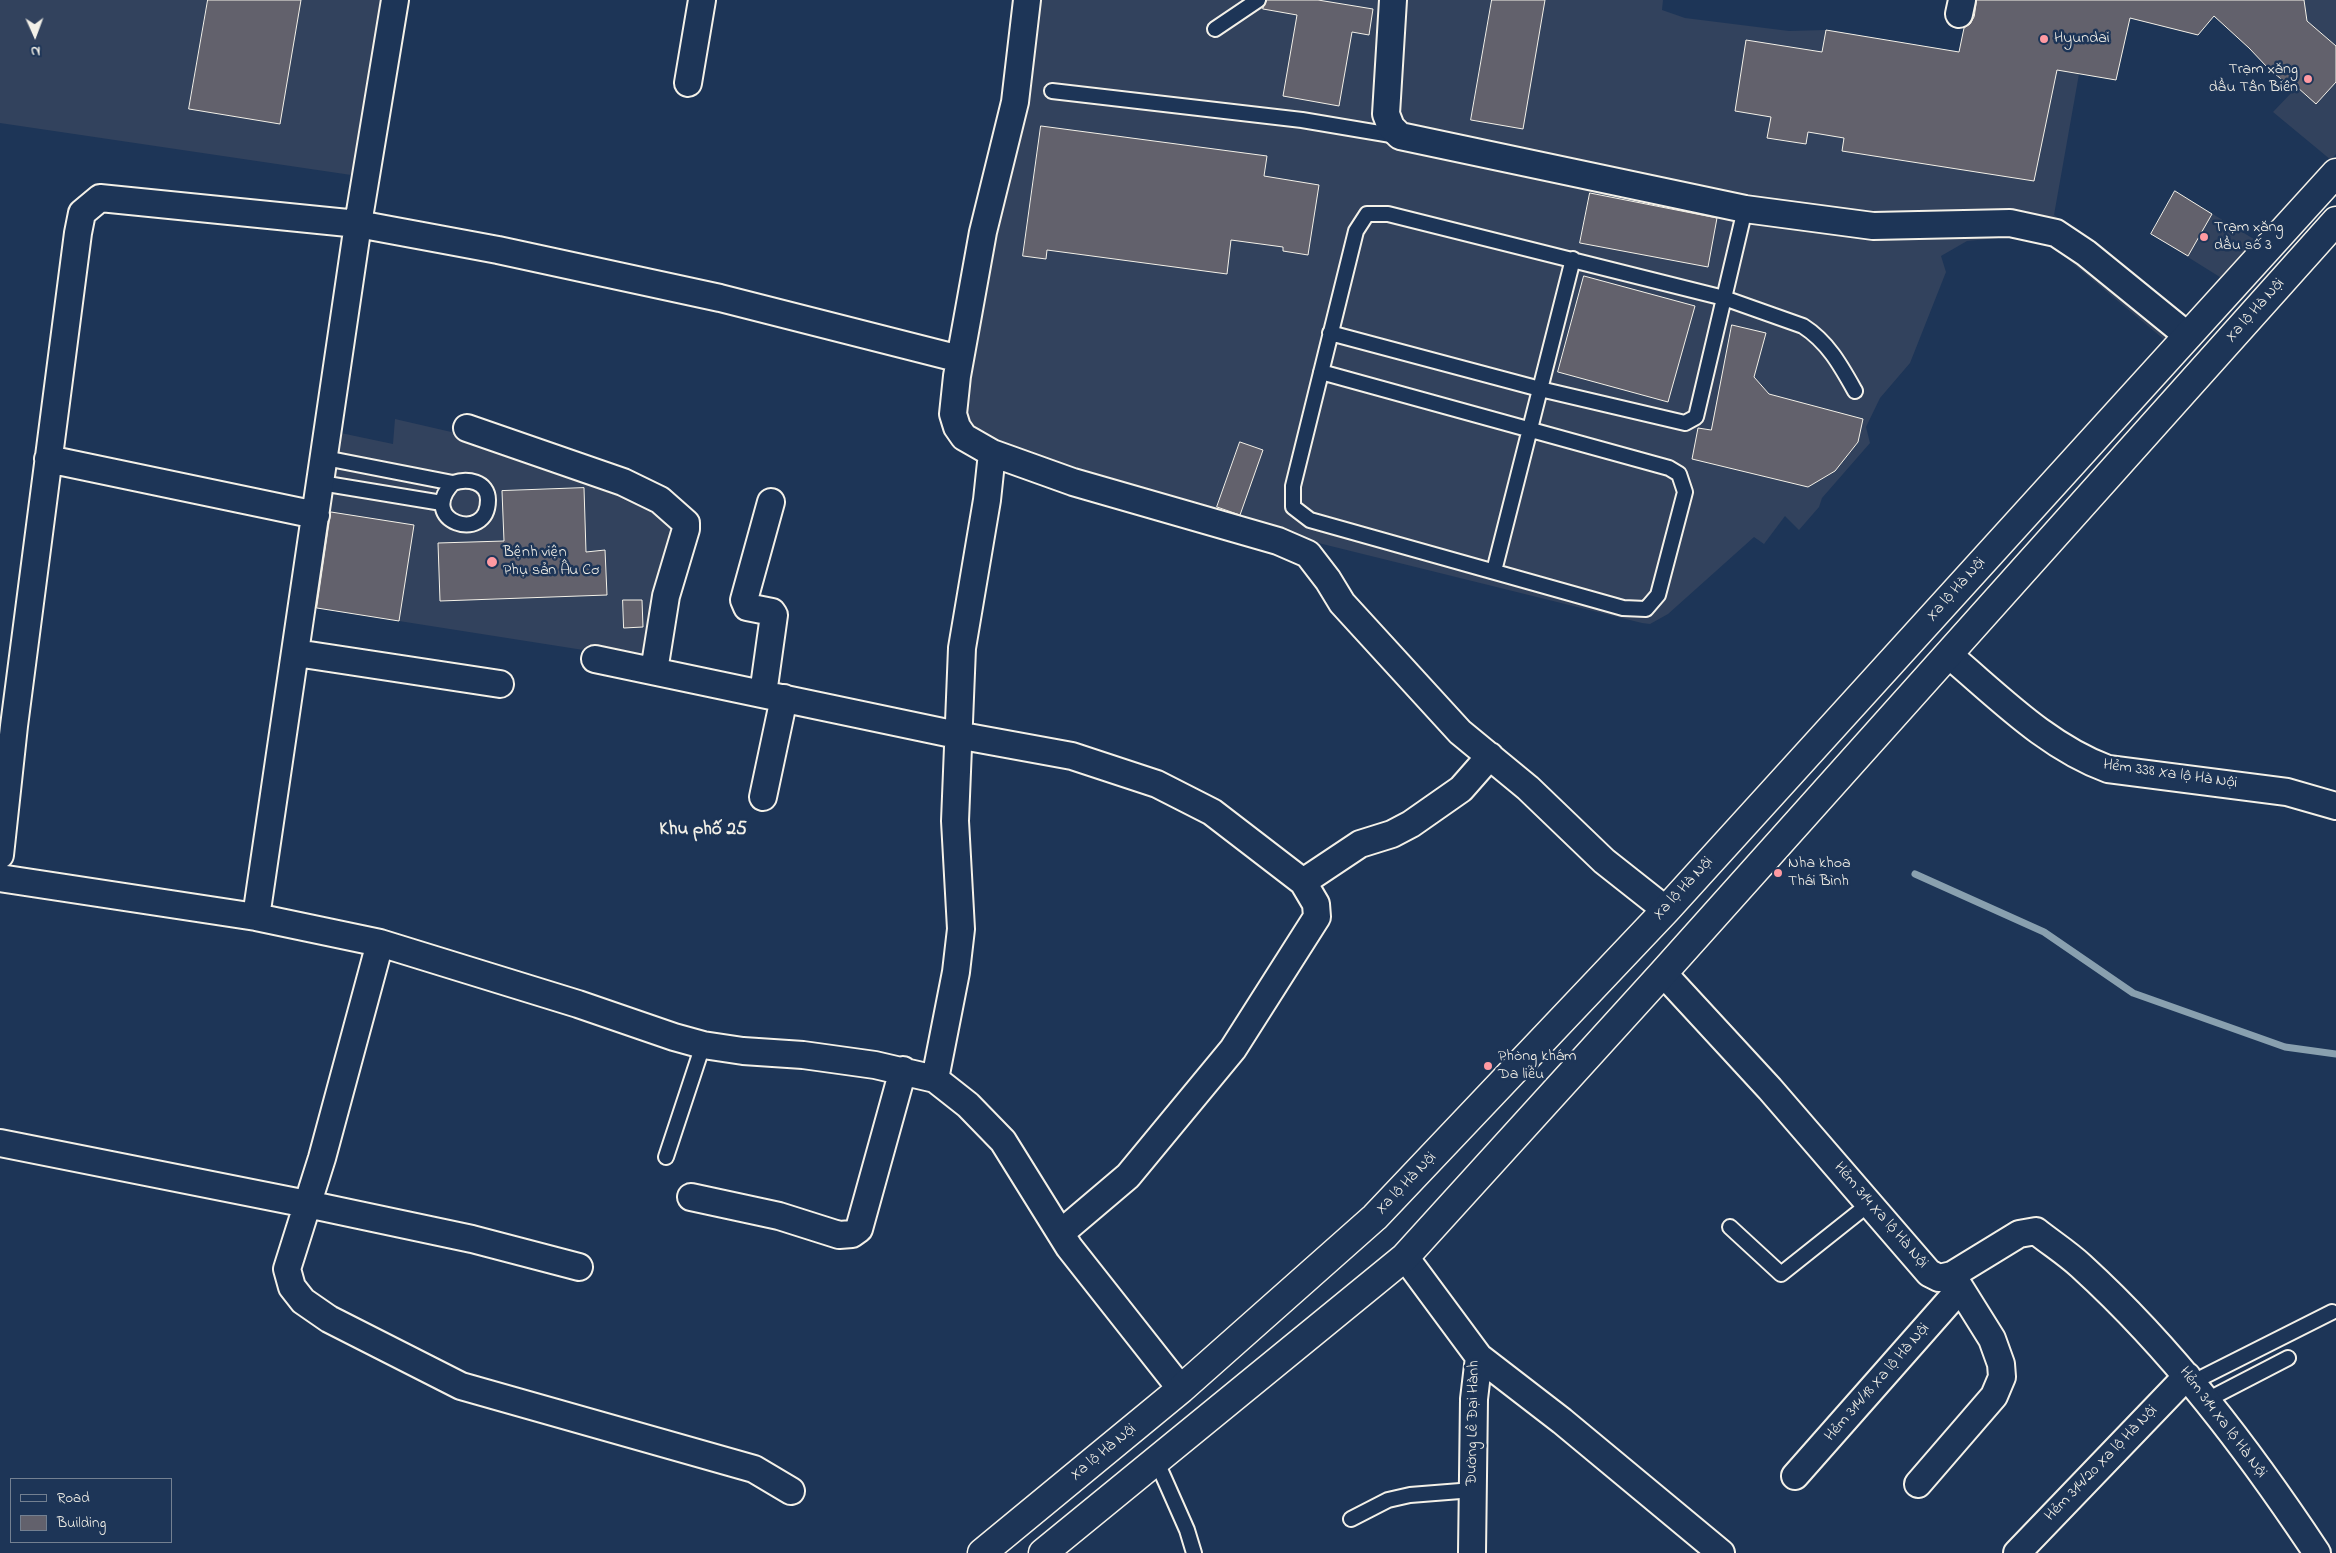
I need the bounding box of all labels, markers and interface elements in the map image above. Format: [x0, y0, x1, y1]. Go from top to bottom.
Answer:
north arrow [10, 10, 60, 60]
place label: Hyundai [2054, 29, 2110, 49]
marker: Hyundai [2038, 33, 2050, 45]
text: N [30, 40, 41, 61]
place label: Trạm xăng dầu Tân Biên [2209, 60, 2298, 98]
marker: Trạm xăng dầu Tân Biên [2302, 73, 2314, 85]
place label: Trạm xăng dầu số 3 [2214, 218, 2284, 256]
marker: Trạm xăng dầu số 3 [2198, 231, 2210, 243]
street label: Xa lộ Hà Nội [2222, 275, 2290, 347]
place label: Bệnh viện Phụ sản Âu Cơ [503, 543, 599, 581]
street label: Xa lộ Hà Nội [1923, 554, 1991, 626]
marker: Bệnh viện Phụ sản Âu Cơ [485, 555, 499, 569]
street label: Hẻm 338 Xa lộ Hà Nội [2102, 756, 2238, 794]
district label: Khu phố 25 [659, 820, 747, 842]
street label: Xa lộ Hà Nội [1650, 853, 1718, 925]
place label: Nha khoa Thái Bình [1788, 854, 1851, 892]
marker: Nha khoa Thái Bình [1772, 867, 1784, 879]
place label: Phòng khám Da liễu [1498, 1047, 1576, 1085]
marker: Phòng khám Da liễu [1482, 1060, 1494, 1072]
street label: Xa lộ Hà Nội [1373, 1149, 1441, 1219]
street label: Hẻm 314 Xa lộ Hà Nội [1829, 1159, 1931, 1273]
street label: Hẻm 314/18 Xa lộ Hà Nội [1821, 1320, 1935, 1446]
street label: Đường Lê Đại Hành [1463, 1360, 1485, 1486]
street label: Hẻm 314 Xa lộ Hà Nội [2174, 1364, 2270, 1482]
street label: Hẻm 314/20 Xa lộ Hà Nội [2042, 1402, 2162, 1526]
street label: Xa lộ Hà Nội [1067, 1421, 1141, 1485]
legend [10, 1478, 172, 1543]
text: Road [57, 1487, 90, 1509]
text: Building [57, 1512, 106, 1534]

